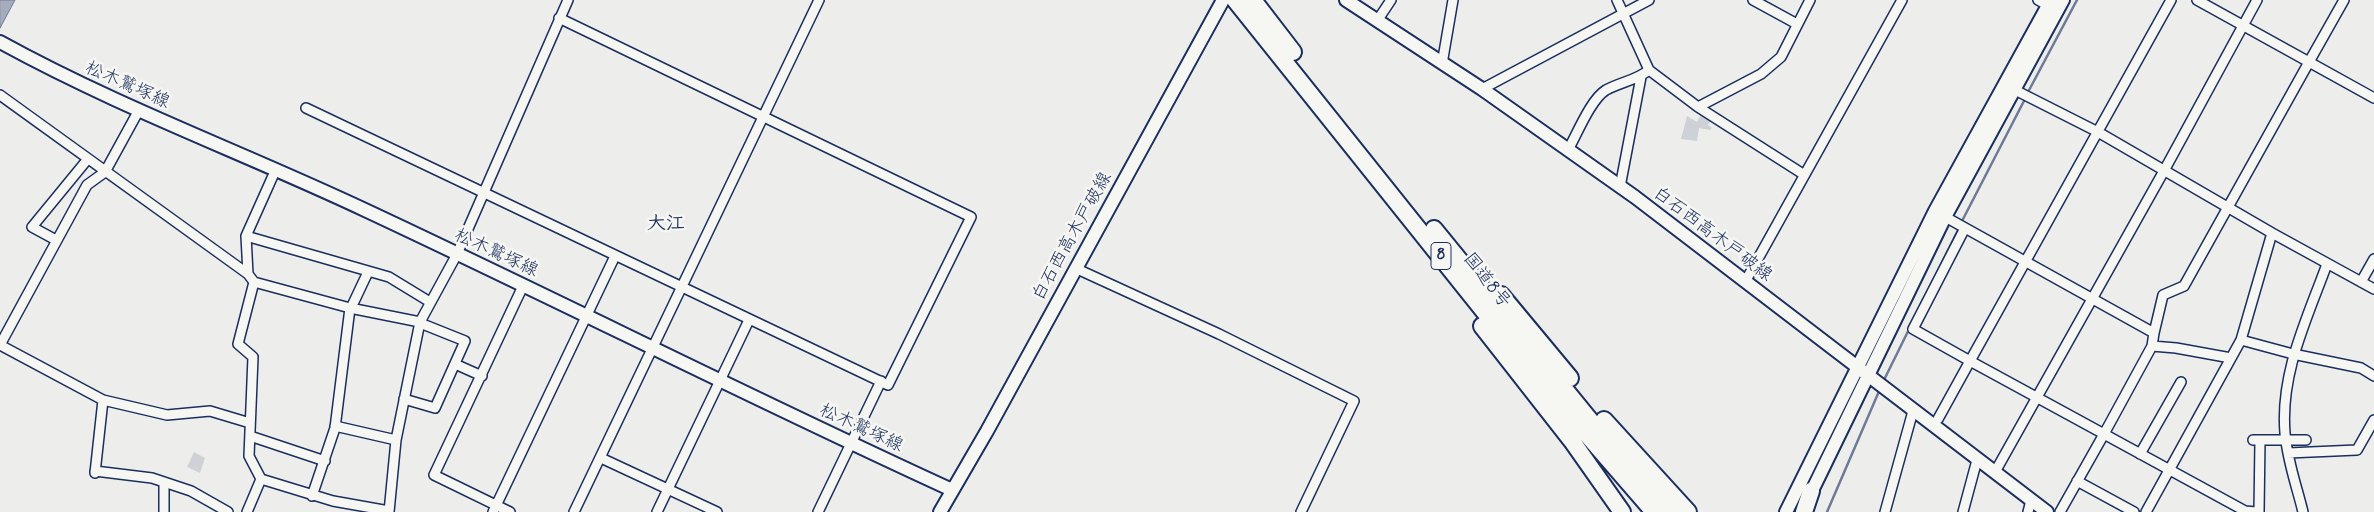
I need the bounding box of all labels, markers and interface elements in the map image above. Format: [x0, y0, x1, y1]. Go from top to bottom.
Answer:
street label: 松木鷲塚線 [81, 58, 173, 114]
street label: 白石西高木戸破線 [1029, 169, 1117, 305]
street label: 白石西高木戸破線 [1648, 183, 1776, 287]
district label: 大江 [647, 214, 685, 236]
street label: 松木鷲塚線 [451, 225, 541, 283]
road number: 8 [1431, 242, 1451, 270]
street label: 国道8号 [1458, 249, 1514, 313]
street label: 松木鷲塚線 [816, 400, 906, 458]

